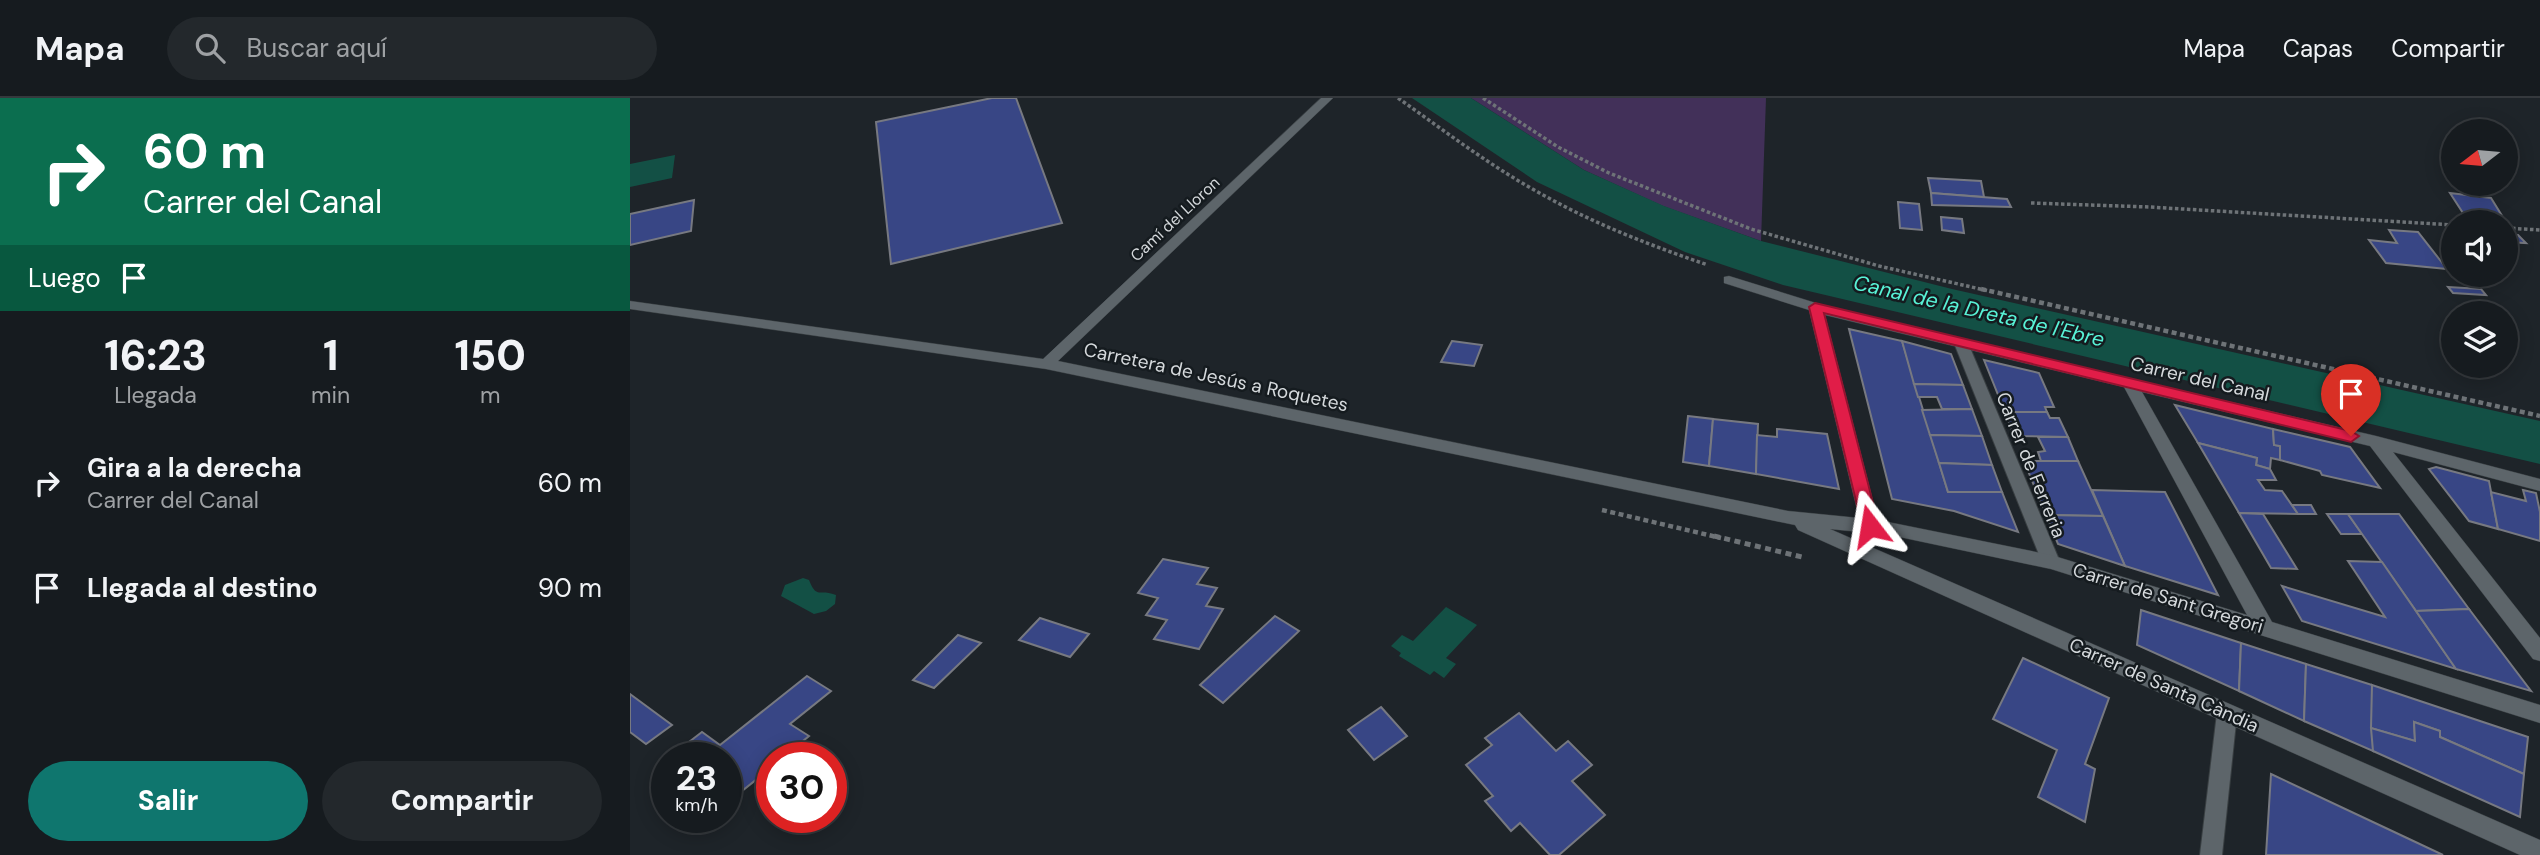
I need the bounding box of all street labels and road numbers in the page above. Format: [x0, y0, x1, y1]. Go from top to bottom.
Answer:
street label: Camí del Lloron [1126, 172, 1224, 266]
street label: Carretera de Jesús a Roquetes [1081, 337, 1351, 417]
street label: Carrer del Canal [2128, 351, 2272, 407]
street label: Carrer de Ferreria [1990, 388, 2072, 542]
street label: Carrer de Sant Gregori [2070, 557, 2266, 639]
street label: Carrer de Santa Càndia [2065, 632, 2263, 738]

